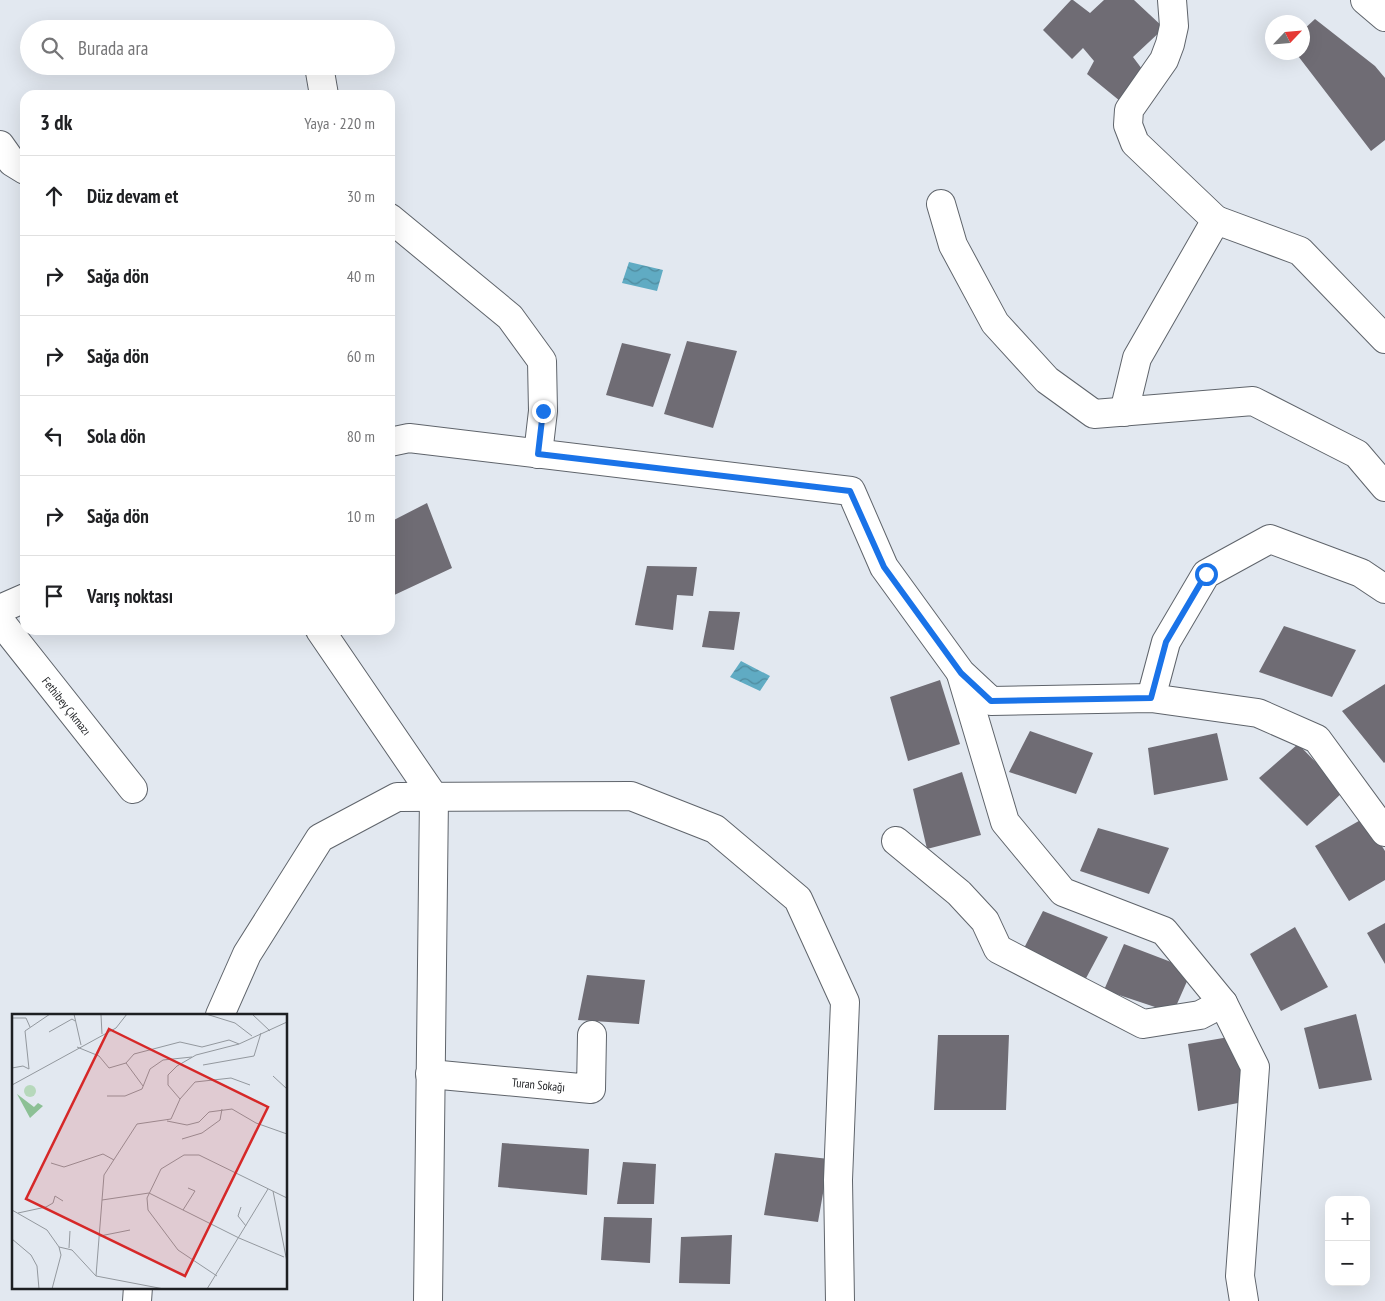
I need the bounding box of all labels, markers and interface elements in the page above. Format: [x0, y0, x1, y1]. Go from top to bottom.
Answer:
north arrow [1265, 15, 1310, 60]
search box [20, 20, 395, 75]
icon: search [38, 34, 66, 62]
text: Burada ara [78, 36, 148, 60]
text: 3 dk [40, 109, 72, 136]
text: Yaya · 220 m [304, 113, 375, 133]
icon: ahead [40, 182, 68, 210]
text: Düz devam et [87, 184, 178, 208]
text: 30 m [347, 186, 375, 206]
icon: right [40, 262, 68, 290]
text: Sağa dön [87, 264, 149, 288]
text: 40 m [347, 266, 375, 286]
icon: right [40, 342, 68, 370]
text: Sağa dön [87, 344, 149, 368]
text: 60 m [347, 346, 375, 366]
route end [532, 400, 555, 423]
icon: left [40, 422, 68, 450]
text: Sola dön [87, 424, 146, 448]
text: 80 m [347, 426, 375, 446]
icon: right [40, 502, 68, 530]
text: Sağa dön [87, 504, 149, 528]
text: 10 m [347, 506, 375, 526]
route start [1195, 563, 1218, 586]
icon: arrive [40, 582, 68, 610]
text: Varış noktası [87, 584, 173, 608]
street label: Fethibey Çıkmazı [39, 674, 95, 738]
inset map [12, 1014, 288, 1288]
street label: Turan Sokağı [511, 1074, 566, 1094]
map controls [1325, 1196, 1370, 1286]
button: + [1325, 1196, 1370, 1241]
button: − [1325, 1241, 1370, 1286]

